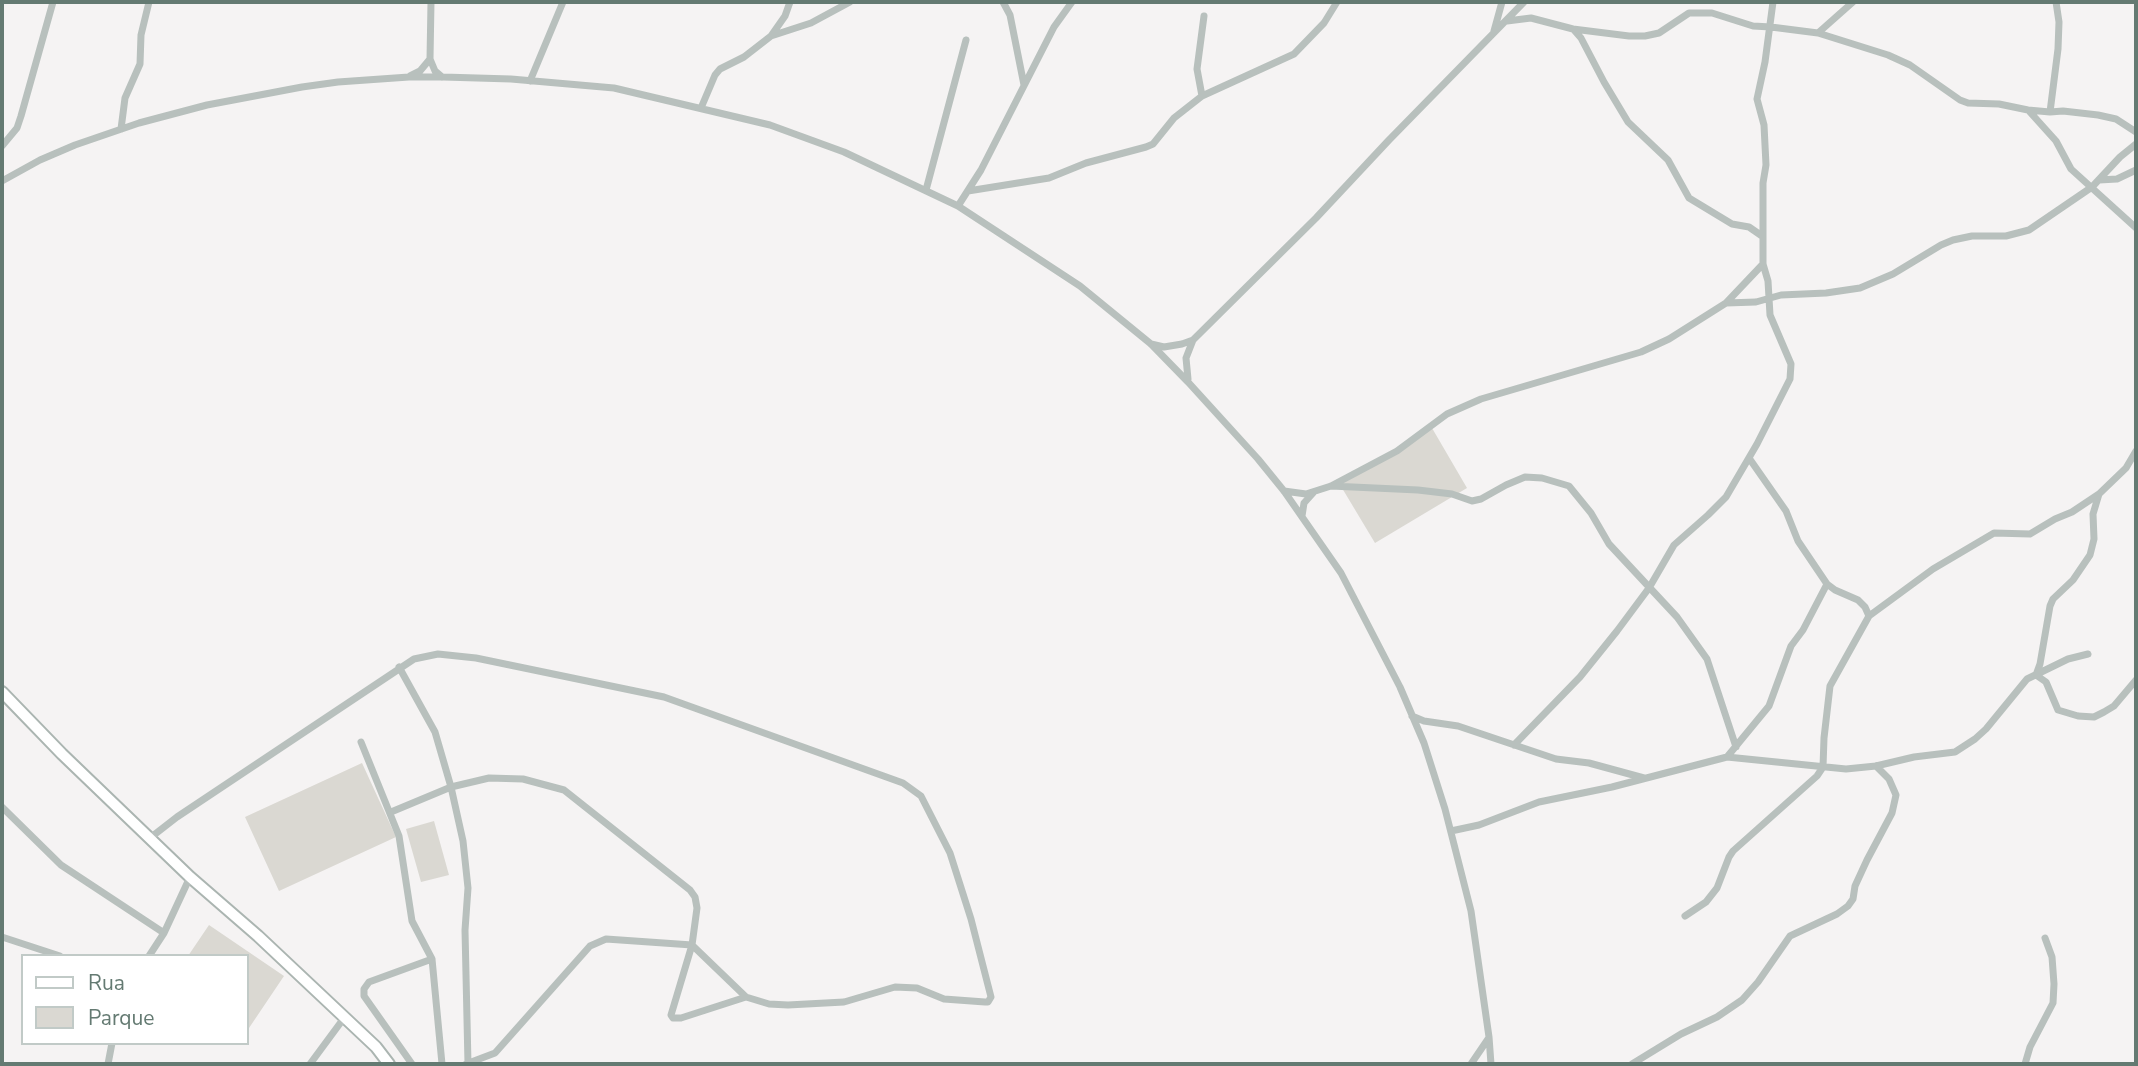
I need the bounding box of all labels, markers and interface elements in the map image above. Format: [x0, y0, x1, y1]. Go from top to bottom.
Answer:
legend [21, 954, 248, 1045]
text: Rua [88, 969, 125, 997]
text: Parque [88, 1004, 155, 1032]

